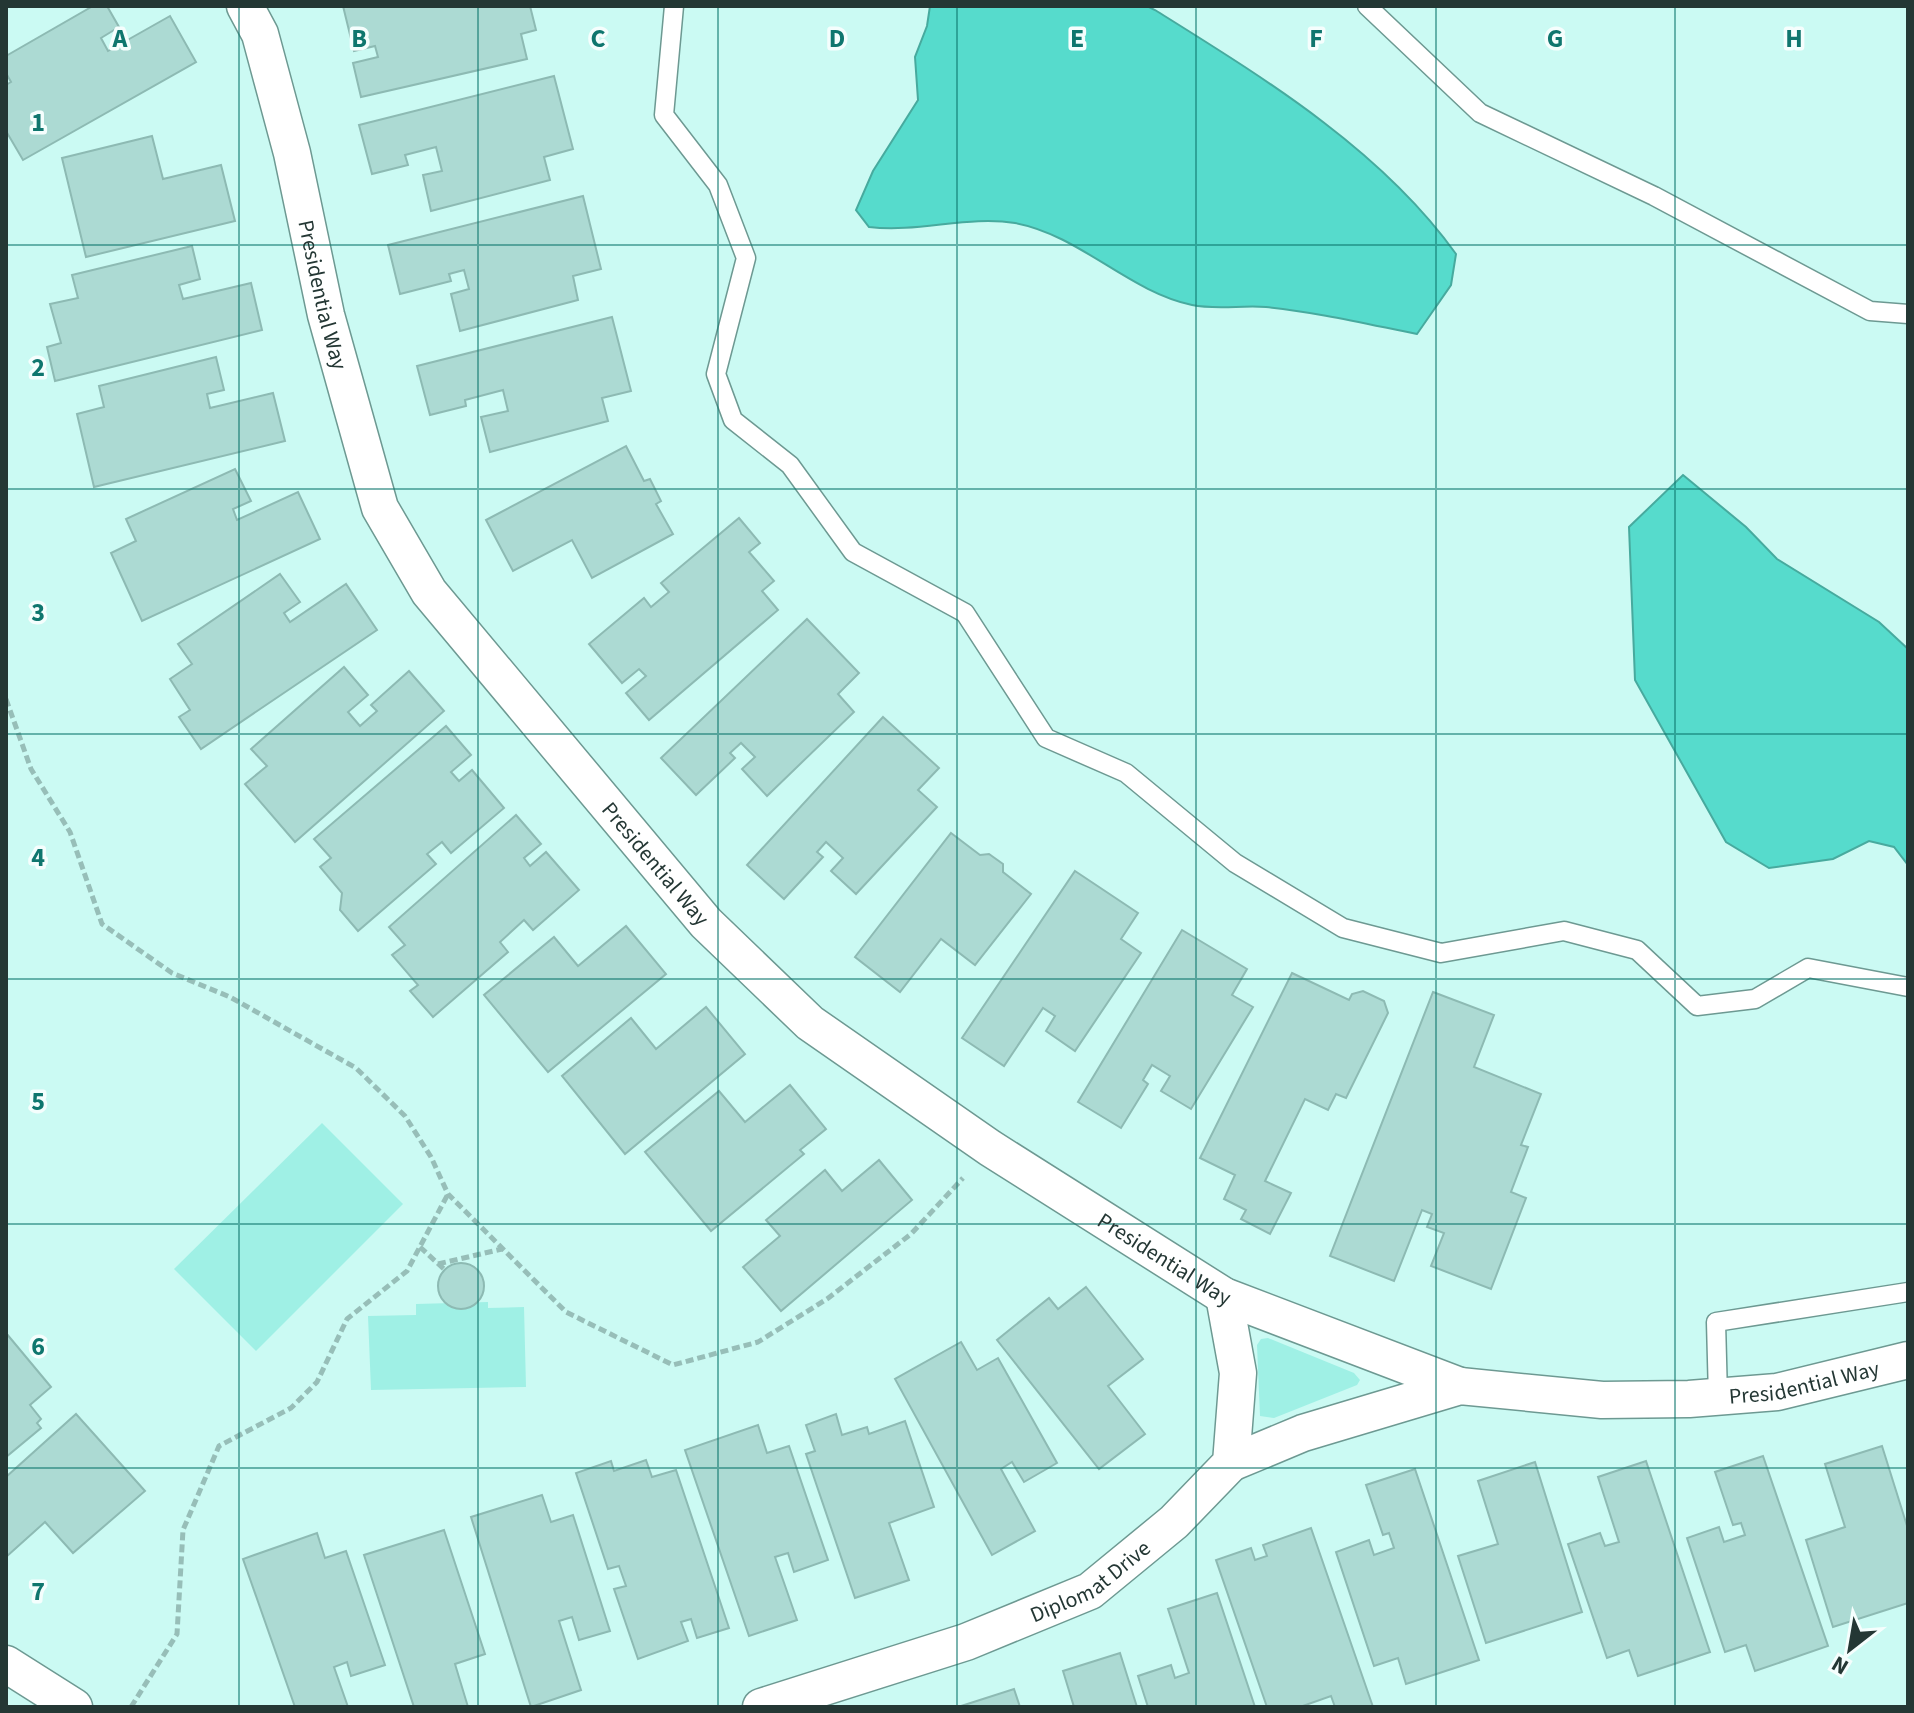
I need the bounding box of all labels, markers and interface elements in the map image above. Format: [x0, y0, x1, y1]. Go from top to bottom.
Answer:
text: A [112, 20, 129, 57]
text: B [351, 20, 367, 57]
text: C [590, 20, 606, 57]
text: D [829, 20, 845, 57]
text: E [1070, 20, 1084, 57]
text: F [1309, 20, 1323, 57]
text: G [1547, 20, 1563, 57]
text: H [1785, 20, 1803, 57]
text: 1 [31, 104, 45, 141]
street label: Presidential Way [289, 217, 356, 374]
text: 2 [31, 349, 45, 386]
text: 3 [31, 594, 45, 631]
street label: Presidential Way [594, 795, 717, 933]
text: 4 [31, 839, 45, 876]
text: 5 [31, 1083, 45, 1120]
street label: Presidential Way [1091, 1205, 1236, 1314]
text: 6 [31, 1328, 45, 1365]
street label: Presidential Way [1728, 1352, 1883, 1413]
street label: Diplomat Drive [1025, 1533, 1158, 1631]
text: 7 [31, 1573, 45, 1610]
north arrow [1810, 1609, 1890, 1689]
text: N [1826, 1648, 1855, 1683]

